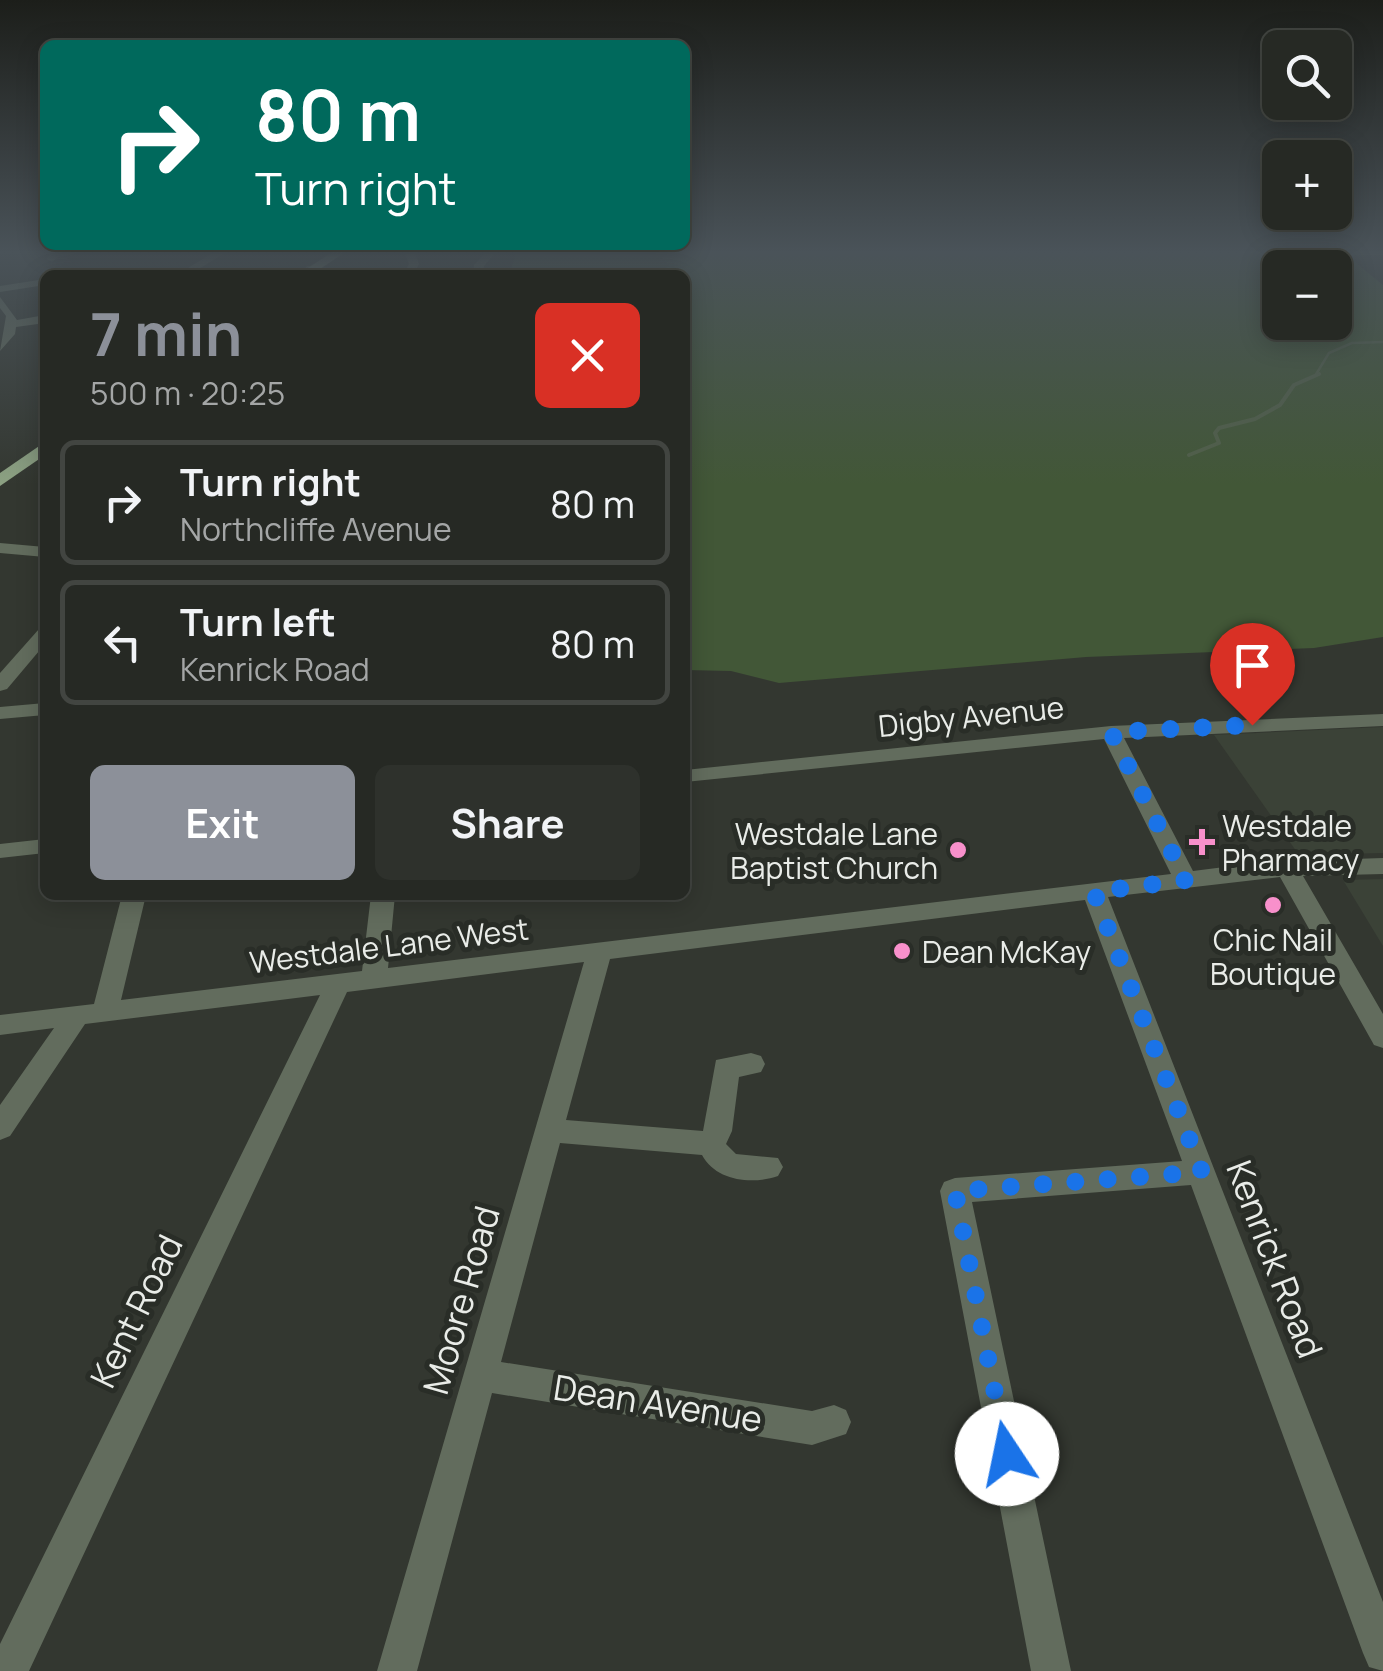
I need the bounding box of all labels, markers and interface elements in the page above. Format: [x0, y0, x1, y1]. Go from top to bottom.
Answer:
map controls [1262, 30, 1352, 340]
button: search [1262, 30, 1352, 120]
text: 80 m [255, 66, 421, 162]
icon: right [90, 80, 220, 210]
button: + [1262, 140, 1352, 230]
text: Turn right [255, 157, 456, 219]
button: − [1262, 250, 1352, 340]
text: 7 min [90, 292, 242, 374]
button: close [535, 303, 640, 408]
text: 500 m · 20:25 [90, 371, 285, 415]
text: Turn right [180, 455, 361, 507]
icon: right [95, 475, 150, 530]
text: 80 m [550, 477, 635, 529]
text: Northcliffe Avenue [180, 507, 452, 551]
text: Turn left [180, 595, 336, 647]
icon: left [95, 615, 150, 670]
text: 80 m [550, 617, 635, 669]
pin [1210, 623, 1295, 726]
icon: arrive [1225, 638, 1280, 693]
text: Kenrick Road [180, 647, 370, 691]
street label: Digby Avenue [876, 686, 1066, 746]
button: Exit [90, 765, 355, 880]
button: Share [375, 765, 640, 880]
place label: Westdale Pharmacy [1222, 805, 1360, 880]
place label: Westdale Lane Baptist Church [730, 813, 938, 888]
marker: Westdale Pharmacy [1191, 831, 1213, 853]
marker: Westdale Lane Baptist Church [947, 839, 969, 861]
marker: Chic Nail Boutique [1262, 894, 1284, 916]
street label: Westdale Lane West [247, 908, 531, 982]
place label: Chic Nail Boutique [1210, 919, 1336, 994]
place label: Dean McKay [922, 931, 1091, 972]
marker: Dean McKay [891, 940, 913, 962]
street label: Kenrick Road [1215, 1154, 1335, 1364]
street label: Moore Road [411, 1200, 511, 1400]
street label: Kent Road [78, 1227, 194, 1395]
street label: Dean Avenue [550, 1363, 766, 1443]
position arrow [955, 1402, 1059, 1506]

